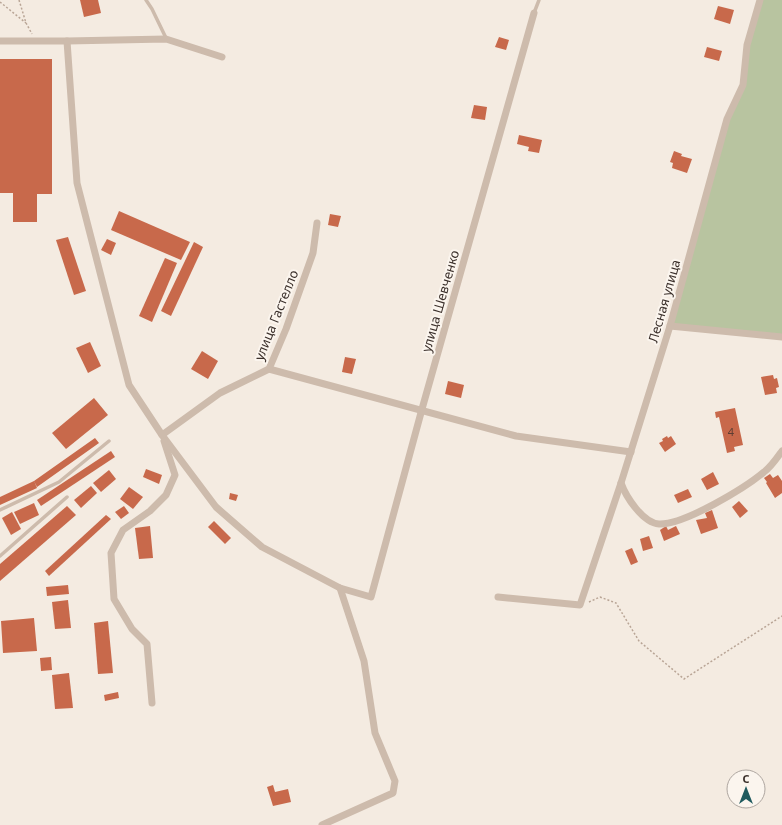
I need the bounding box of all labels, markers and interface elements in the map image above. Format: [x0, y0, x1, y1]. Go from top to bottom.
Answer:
street label: улица Шевченко [417, 248, 463, 354]
street label: Лесная улица [644, 257, 684, 345]
street label: улица Гастелло [250, 267, 302, 363]
house number: 4 [728, 424, 735, 439]
north arrow [726, 769, 766, 809]
text: С [742, 771, 750, 786]

